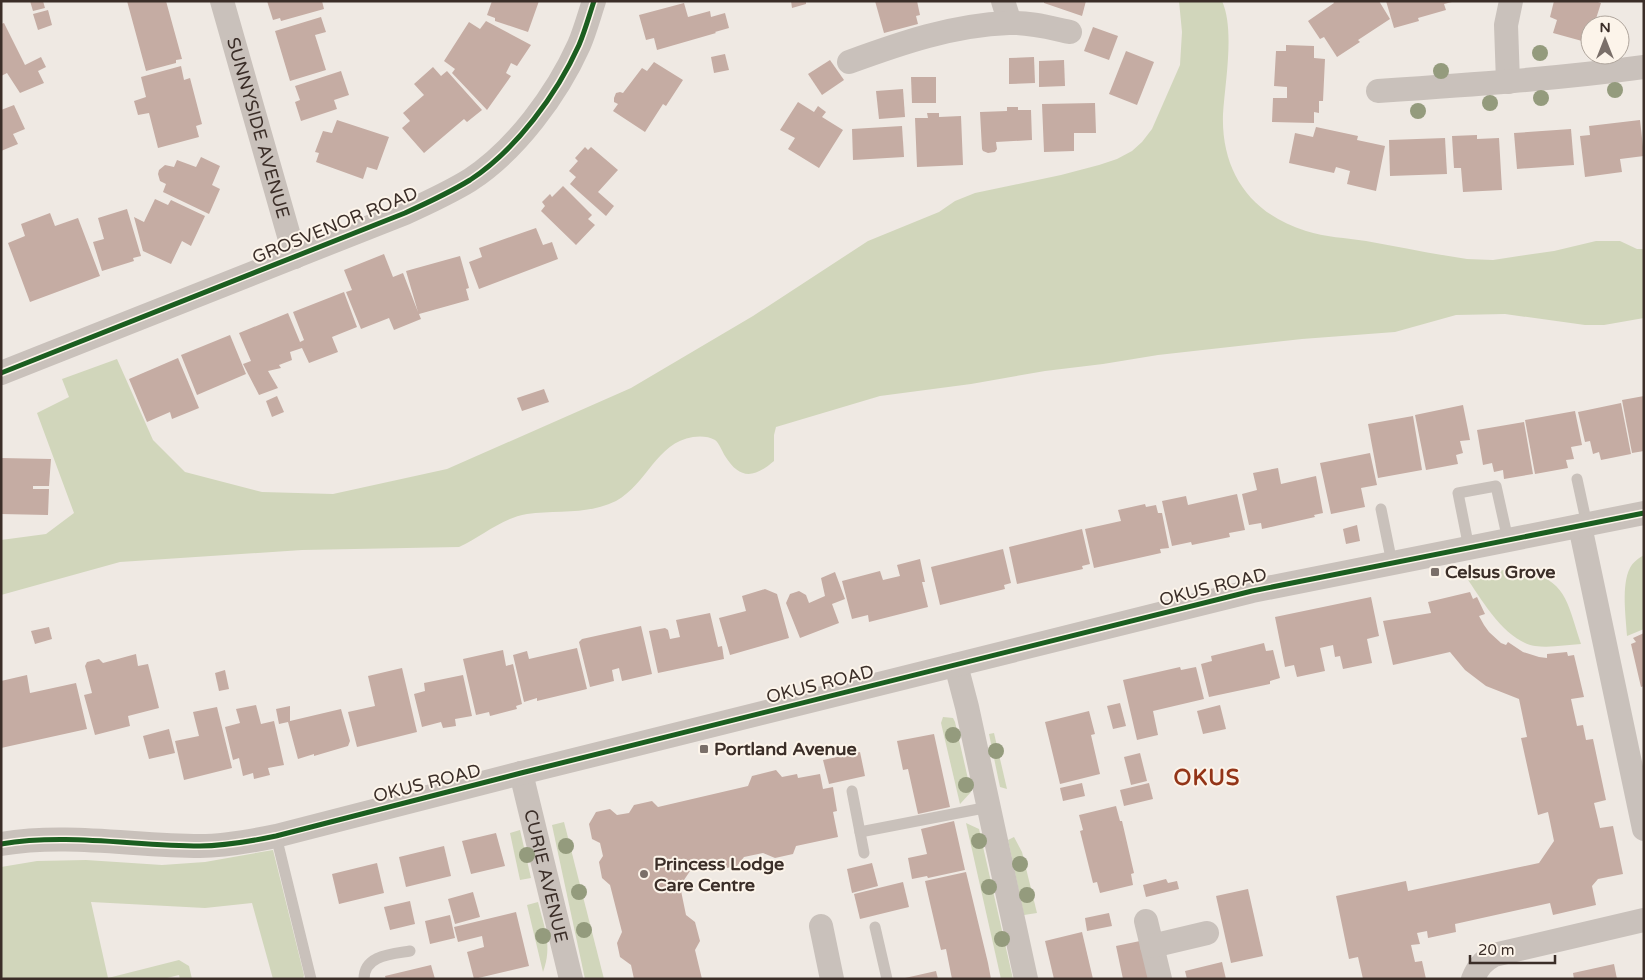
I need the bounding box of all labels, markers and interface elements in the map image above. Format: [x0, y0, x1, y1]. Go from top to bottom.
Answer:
north arrow [1580, 15, 1630, 65]
text: N [1599, 19, 1611, 36]
street label: SUNNYSIDE AVENUE [222, 35, 294, 221]
street label: GROSVENOR ROAD [249, 182, 421, 268]
place label: Celsus Grove [1445, 561, 1555, 583]
street label: OKUS ROAD [1157, 563, 1269, 611]
marker: Celsus Grove [1429, 566, 1441, 578]
street label: OKUS ROAD [764, 660, 876, 708]
place label: Portland Avenue [714, 738, 857, 760]
marker: Portland Avenue [698, 743, 710, 755]
street label: OKUS ROAD [371, 759, 483, 807]
district label: OKUS [1174, 765, 1240, 791]
street label: CURIE AVENUE [519, 807, 573, 945]
place label: Princess Lodge Care Centre [654, 853, 784, 896]
marker: Princess Lodge Care Centre [638, 868, 650, 880]
scale bar [1470, 932, 1555, 964]
text: 20 m [1478, 941, 1515, 959]

